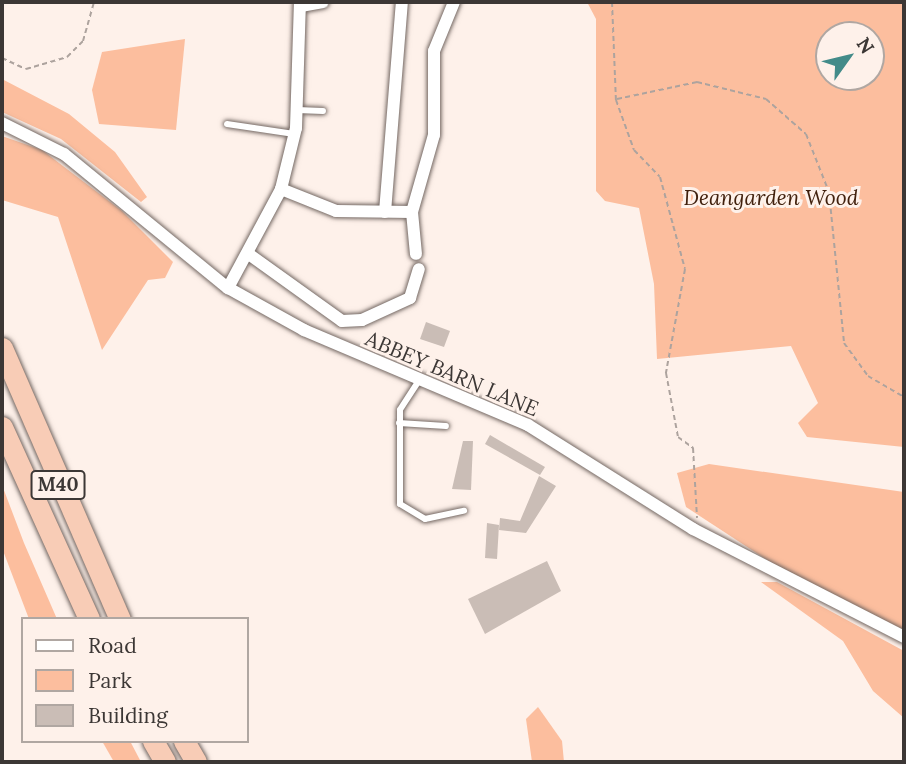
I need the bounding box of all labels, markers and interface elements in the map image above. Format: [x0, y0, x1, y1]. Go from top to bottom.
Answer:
north arrow [815, 21, 885, 91]
text: N [852, 33, 880, 58]
park label: Deangarden Wood [684, 185, 858, 211]
street label: ABBEY BARN LANE [362, 326, 542, 422]
road number: M40 [30, 470, 86, 500]
legend [21, 617, 248, 743]
text: Road [88, 632, 137, 659]
text: Park [88, 667, 132, 694]
text: Building [88, 702, 168, 729]

